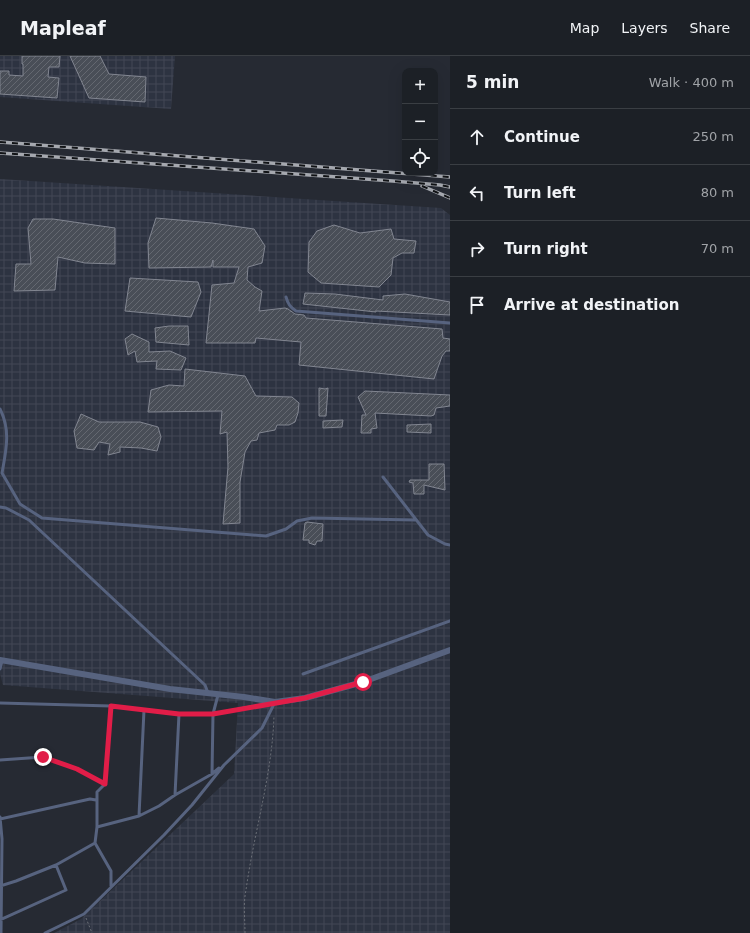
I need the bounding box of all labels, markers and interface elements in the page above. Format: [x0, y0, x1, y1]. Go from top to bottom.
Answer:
text: Mapleaf [20, 17, 106, 39]
text: Map [570, 20, 599, 36]
text: Layers [621, 20, 668, 36]
text: Share [690, 20, 730, 36]
map controls [402, 68, 438, 176]
button: + [402, 68, 438, 104]
text: 5 min [466, 72, 519, 92]
text: Walk · 400 m [649, 75, 734, 90]
button: − [402, 104, 438, 140]
icon: ahead [466, 126, 488, 148]
text: Continue [504, 128, 580, 146]
text: 250 m [692, 129, 734, 144]
button: locate [402, 140, 438, 176]
icon: left [466, 182, 488, 204]
text: Turn left [504, 184, 576, 202]
text: 80 m [701, 185, 734, 200]
icon: right [466, 238, 488, 260]
text: Turn right [504, 240, 588, 258]
text: 70 m [701, 241, 734, 256]
icon: arrive [466, 294, 488, 316]
text: Arrive at destination [504, 296, 679, 314]
route start [354, 673, 372, 691]
route end [34, 748, 52, 766]

